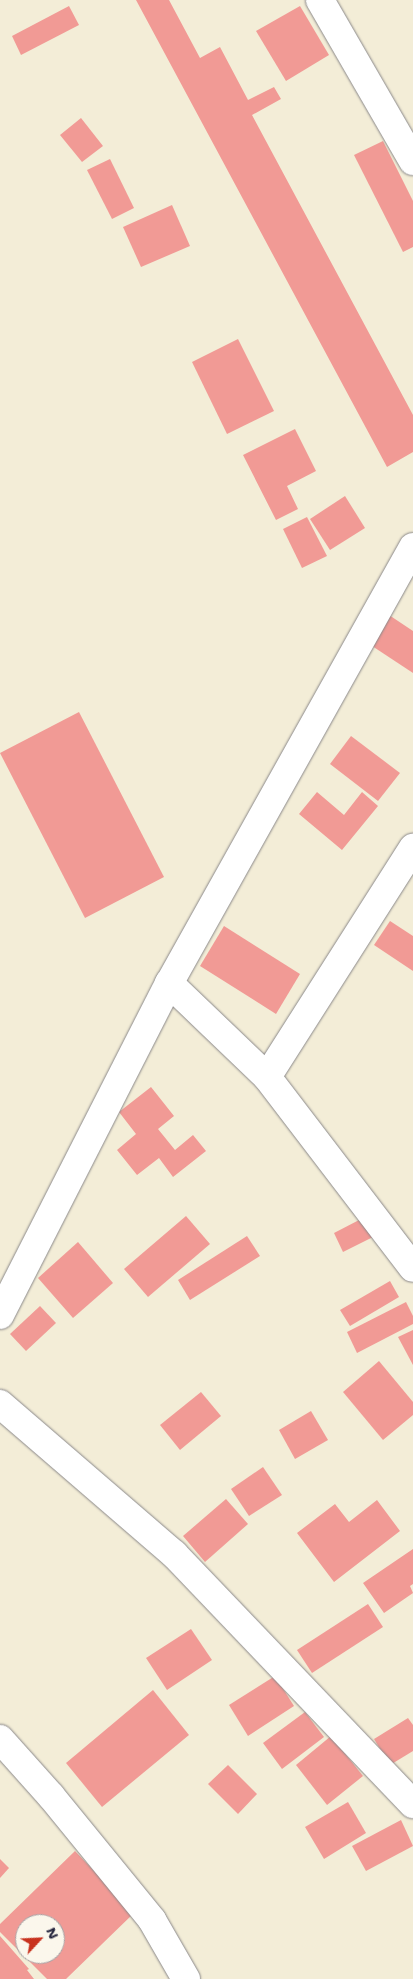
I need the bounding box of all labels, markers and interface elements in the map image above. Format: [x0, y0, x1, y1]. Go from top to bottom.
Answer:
north arrow [15, 1914, 65, 1964]
text: N [42, 1924, 63, 1942]

